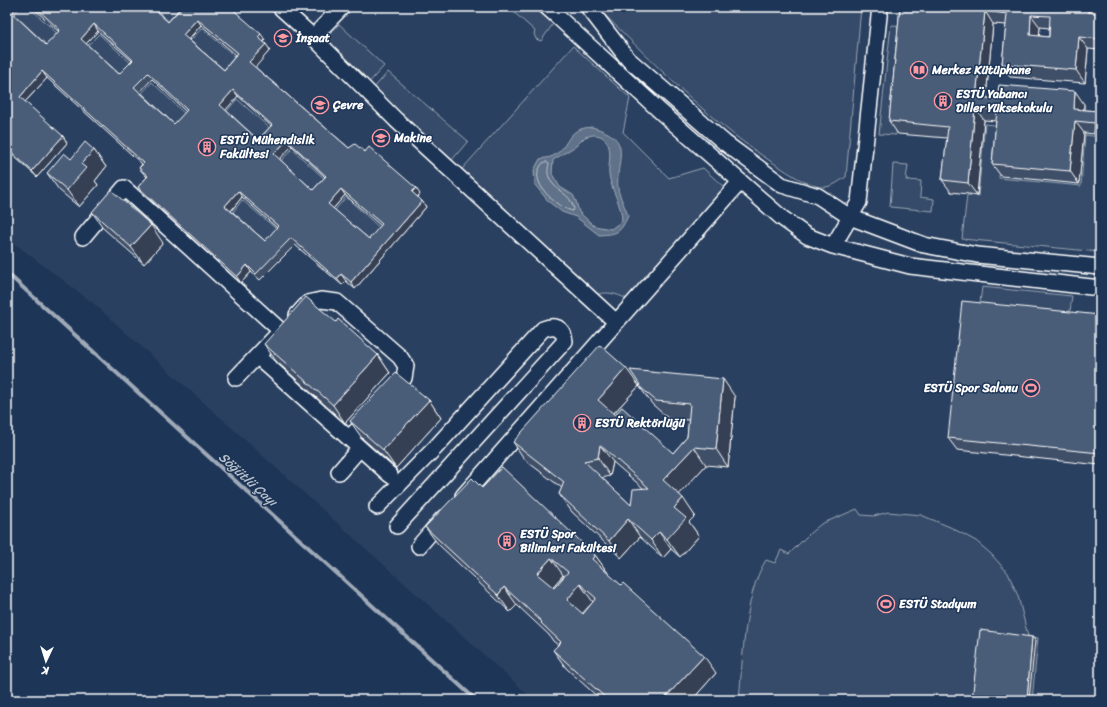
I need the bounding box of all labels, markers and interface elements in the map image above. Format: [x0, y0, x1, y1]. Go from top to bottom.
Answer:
place label: İnşaat [295, 27, 331, 49]
school or university icon: İnşaat [273, 28, 293, 48]
place label: Merkez Kütüphane [931, 59, 1032, 81]
library icon: Merkez Kütüphane [909, 60, 929, 80]
place label: ESTÜ Yabancı Diller Yüksekokulu [956, 83, 1053, 119]
building icon: ESTÜ Yabancı Diller Yüksekokulu [933, 91, 953, 111]
place label: Çevre [332, 94, 364, 116]
school or university icon: Çevre [310, 95, 330, 115]
place label: Makine [393, 127, 432, 149]
school or university icon: Makine [371, 128, 391, 148]
place label: ESTÜ Mühendislik Fakültesi [219, 129, 316, 165]
building icon: ESTÜ Mühendislik Fakültesi [197, 137, 217, 157]
place label: ESTÜ Spor Salonu [924, 377, 1019, 399]
sports icon: ESTÜ Spor Salonu [1021, 378, 1041, 398]
place label: ESTÜ Rektörlüğü [595, 412, 685, 434]
building icon: ESTÜ Rektörlüğü [572, 413, 592, 433]
water label: Söğütlü Çayı [213, 446, 284, 513]
place label: ESTÜ Spor Bilimleri Fakültesi [520, 523, 617, 559]
building icon: ESTÜ Spor Bilimleri Fakültesi [497, 531, 517, 551]
place label: ESTÜ Stadyum [899, 593, 977, 615]
sports icon: ESTÜ Stadyum [876, 594, 896, 614]
north arrow [26, 641, 66, 681]
text: K [40, 661, 50, 680]

